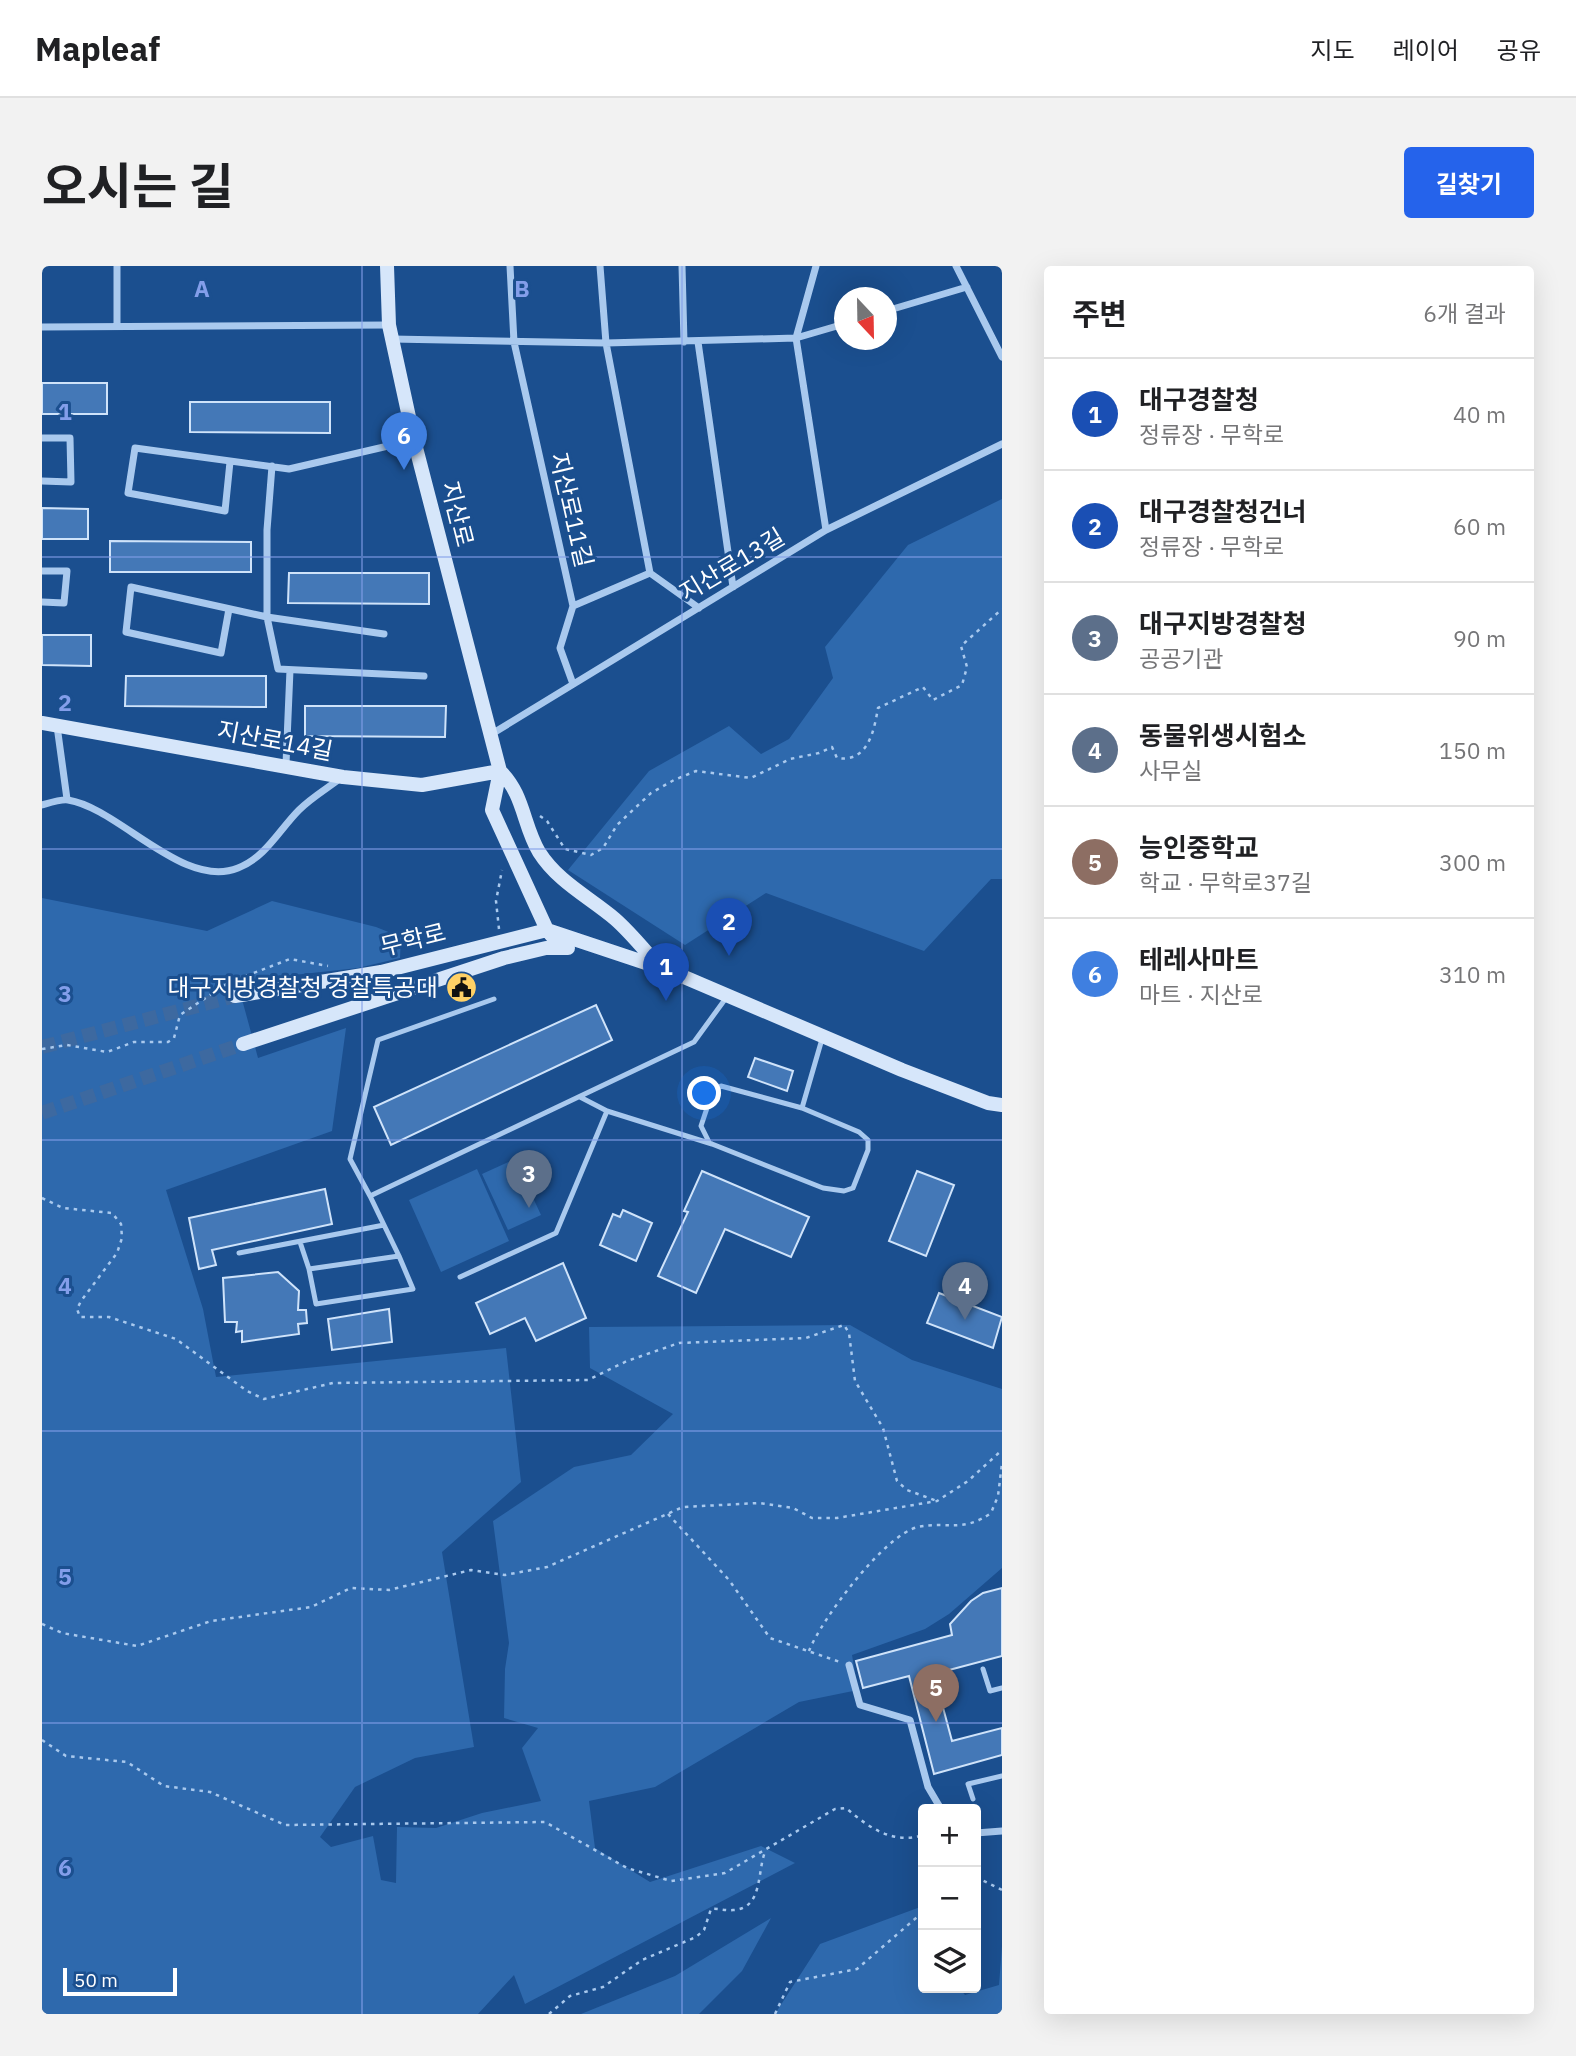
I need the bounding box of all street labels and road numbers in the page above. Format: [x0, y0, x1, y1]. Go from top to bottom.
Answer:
street label: 지산로11길 [543, 449, 601, 570]
street label: 지산로 [434, 478, 482, 550]
street label: 지산로13길 [673, 520, 790, 608]
street label: 지산로14길 [215, 713, 336, 767]
street label: 무학로 [377, 915, 449, 963]

